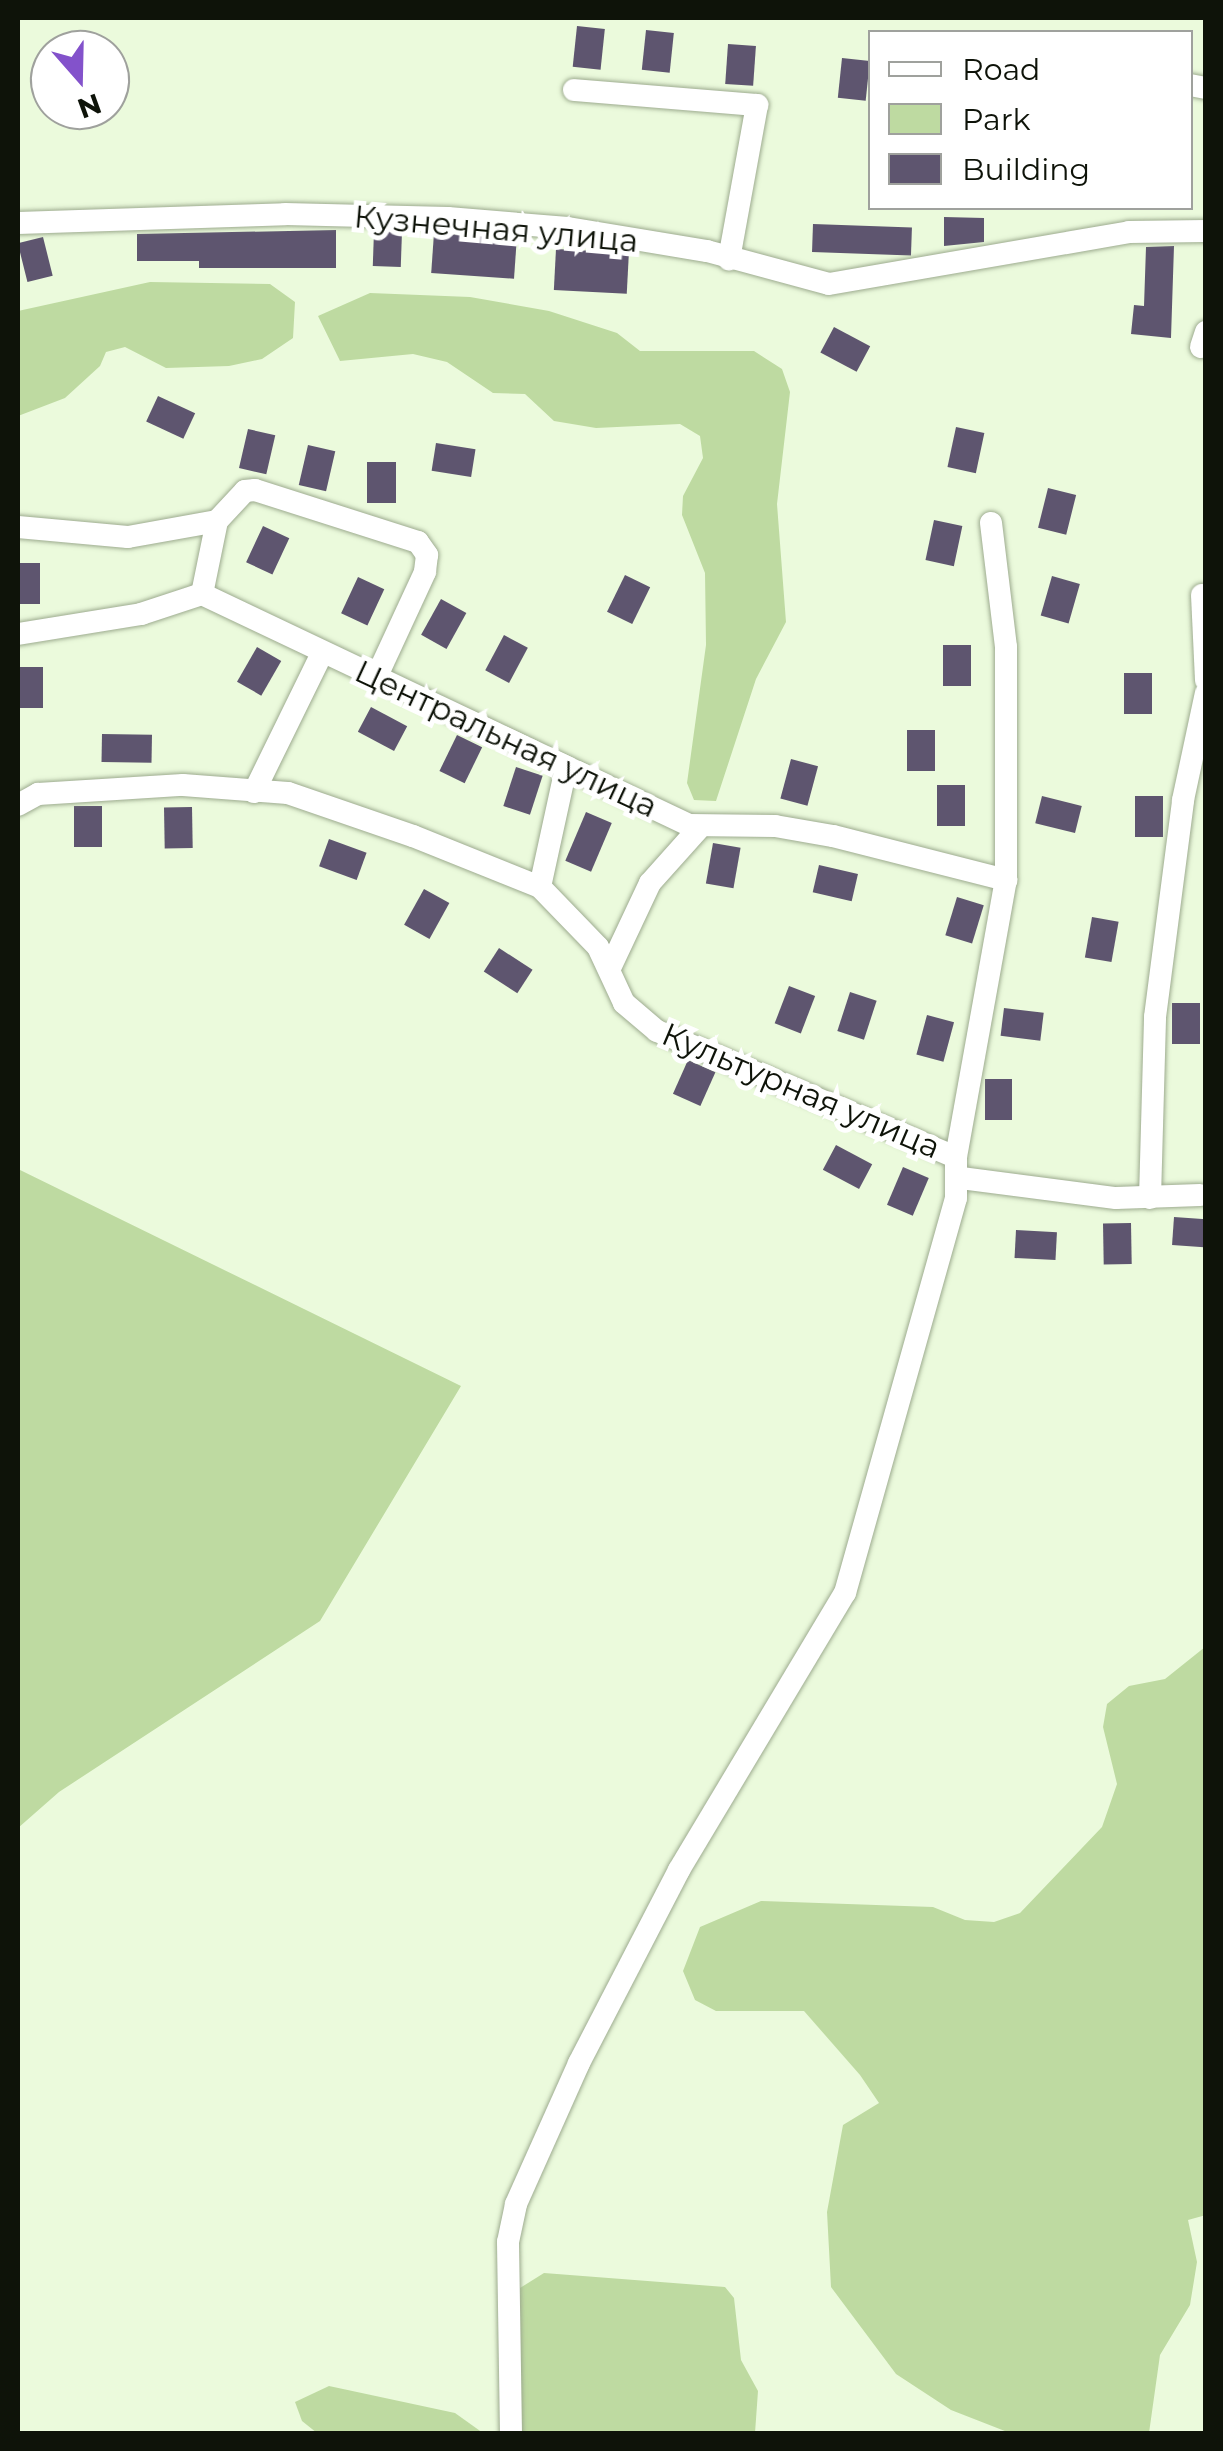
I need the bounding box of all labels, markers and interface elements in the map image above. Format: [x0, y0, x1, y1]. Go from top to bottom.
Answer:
north arrow [30, 30, 130, 130]
legend [868, 30, 1193, 210]
text: Road [962, 51, 1040, 88]
text: N [73, 86, 106, 126]
text: Park [962, 101, 1031, 138]
text: Building [962, 151, 1090, 188]
street label: Кузнечная улица [352, 197, 640, 261]
street label: Центральная улица [349, 652, 663, 826]
street label: Культурная улица [656, 1015, 946, 1167]

